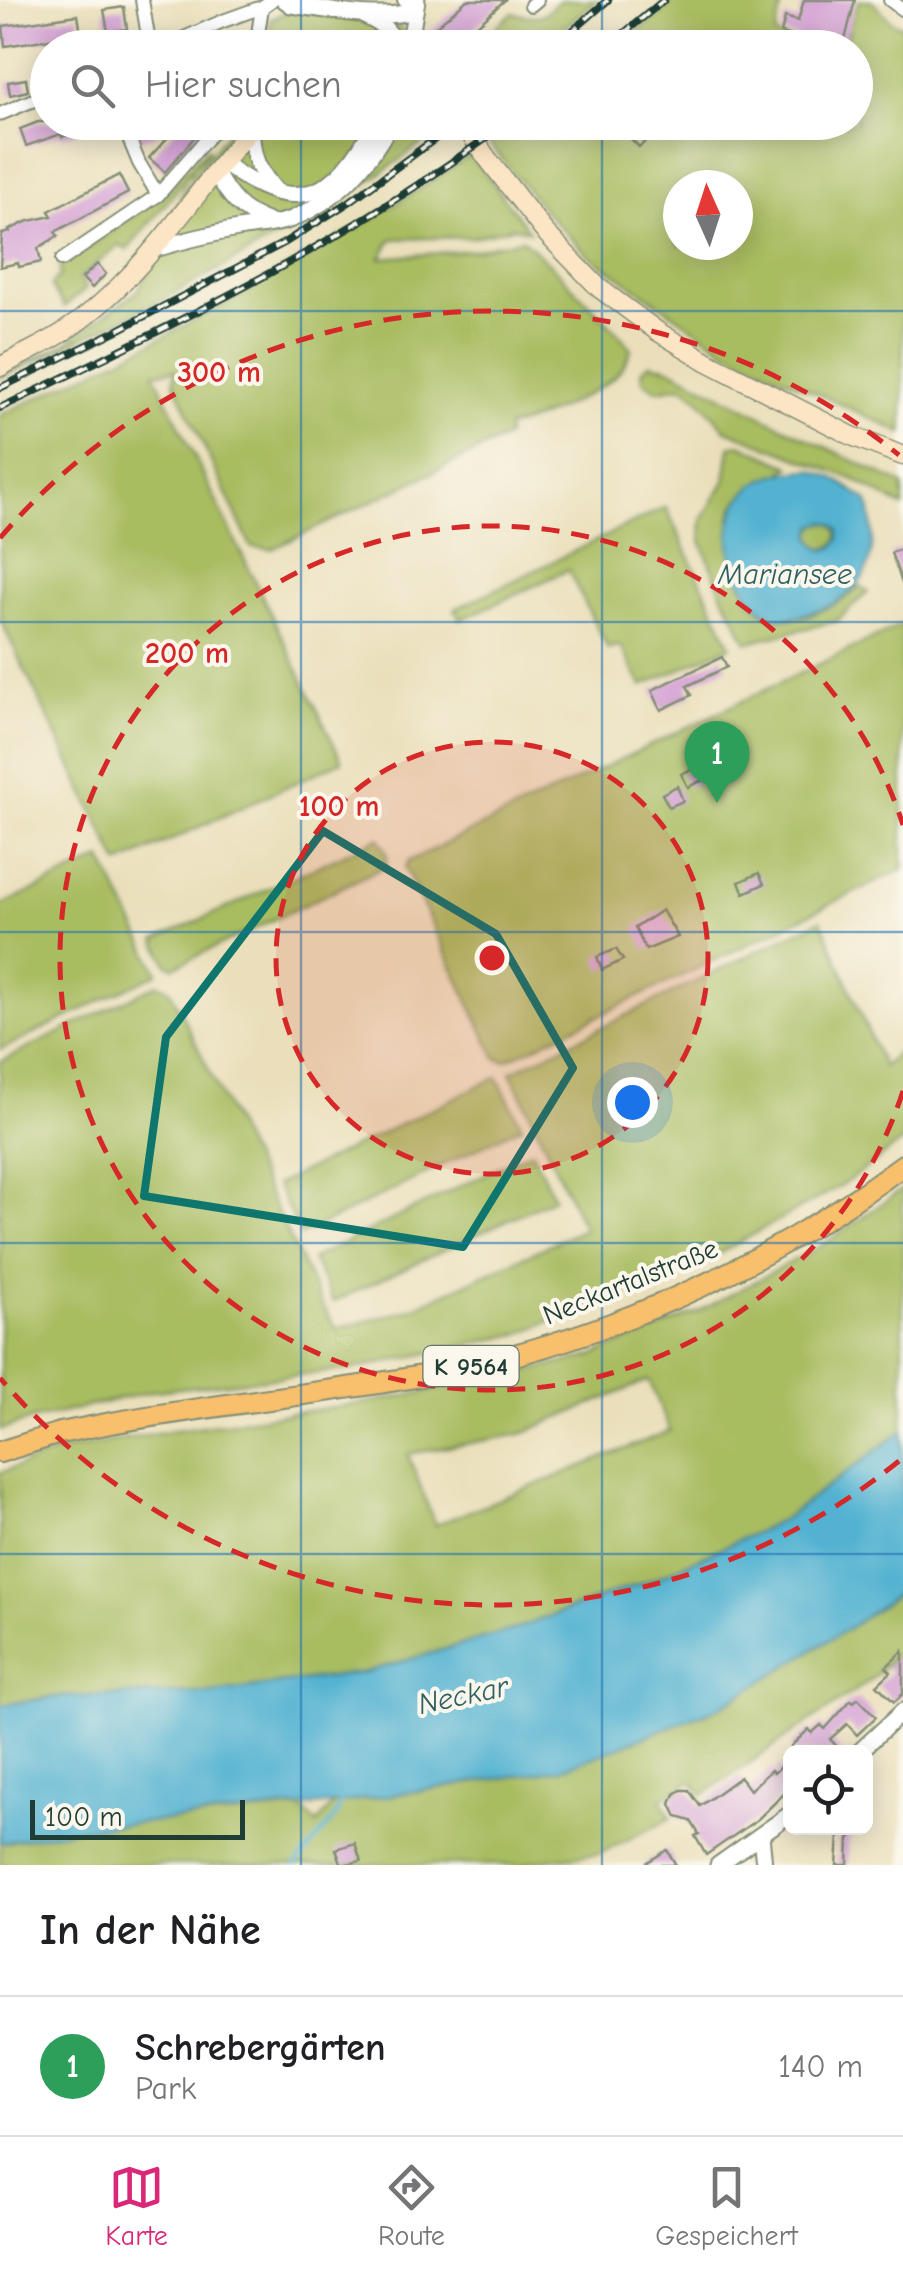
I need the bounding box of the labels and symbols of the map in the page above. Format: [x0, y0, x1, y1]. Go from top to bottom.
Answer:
north arrow [663, 170, 753, 260]
text: 300 m [177, 355, 261, 390]
water label: Mariansee [717, 557, 852, 592]
text: 200 m [145, 636, 229, 671]
pin: 1 [684, 720, 750, 803]
text: 100 m [299, 789, 379, 824]
centre of rings [474, 940, 510, 976]
your location [607, 1077, 658, 1128]
street label: Neckartalstraße [538, 1232, 722, 1332]
road number: K 9564 [424, 1346, 518, 1386]
water label: Neckar [415, 1669, 512, 1722]
scale bar [30, 1795, 245, 1840]

